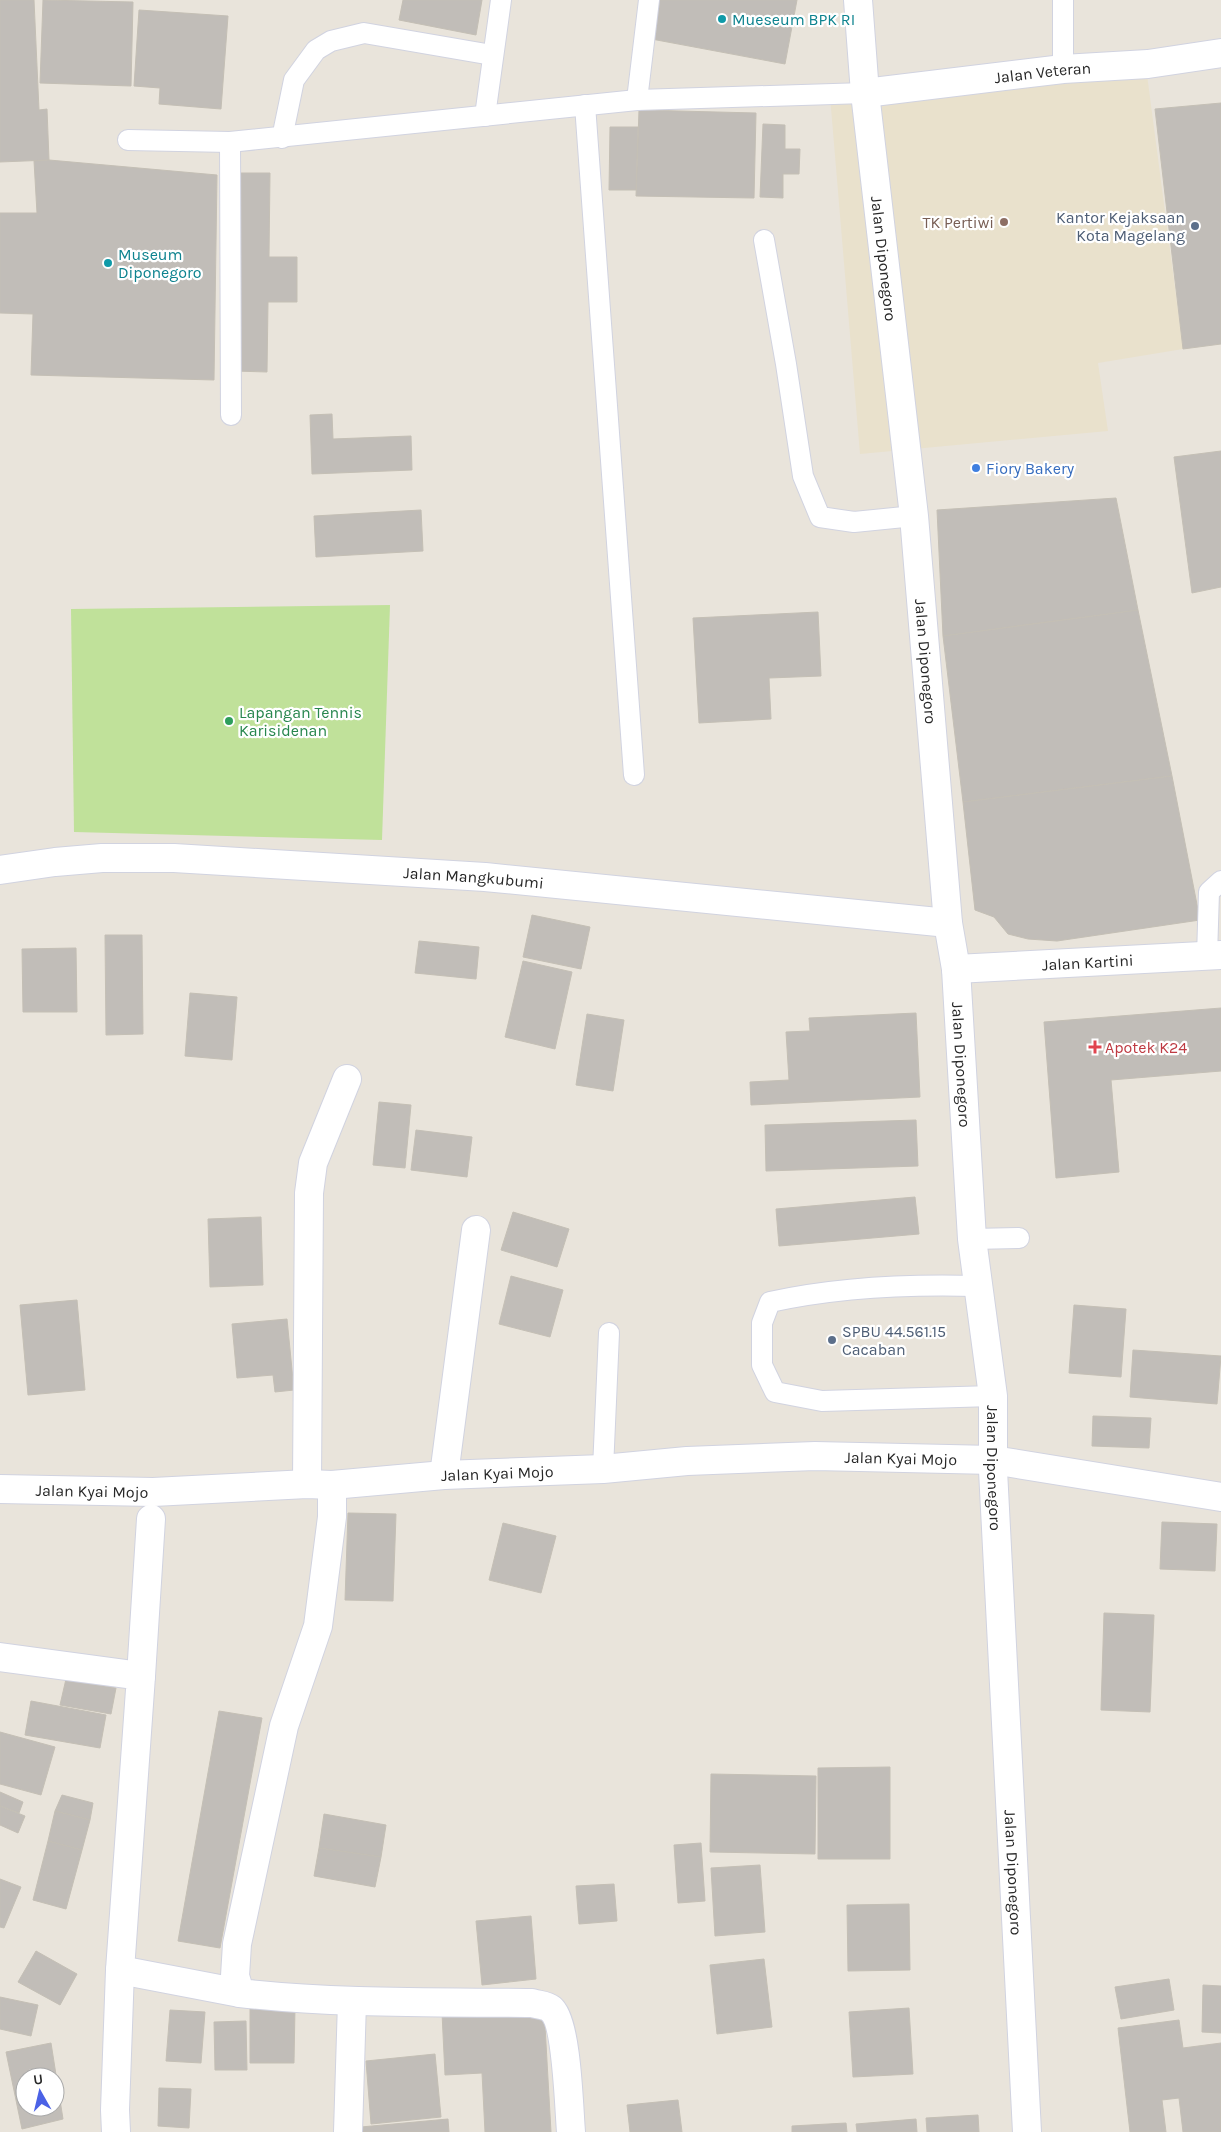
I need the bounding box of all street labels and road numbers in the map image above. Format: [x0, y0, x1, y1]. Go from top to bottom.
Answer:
street label: Jalan Veteran [993, 58, 1092, 87]
street label: Jalan Diponegoro [867, 195, 900, 322]
street label: Jalan Diponegoro [911, 598, 940, 725]
street label: Jalan Mangkubumi [403, 863, 545, 893]
street label: Jalan Kartini [1042, 951, 1134, 974]
street label: Jalan Diponegoro [948, 1001, 974, 1128]
street label: Jalan Diponegoro [983, 1405, 1005, 1531]
street label: Jalan Kyai Mojo [844, 1448, 957, 1469]
street label: Jalan Kyai Mojo [441, 1462, 554, 1485]
street label: Jalan Kyai Mojo [35, 1481, 149, 1502]
street label: Jalan Diponegoro [1000, 1809, 1026, 1936]

